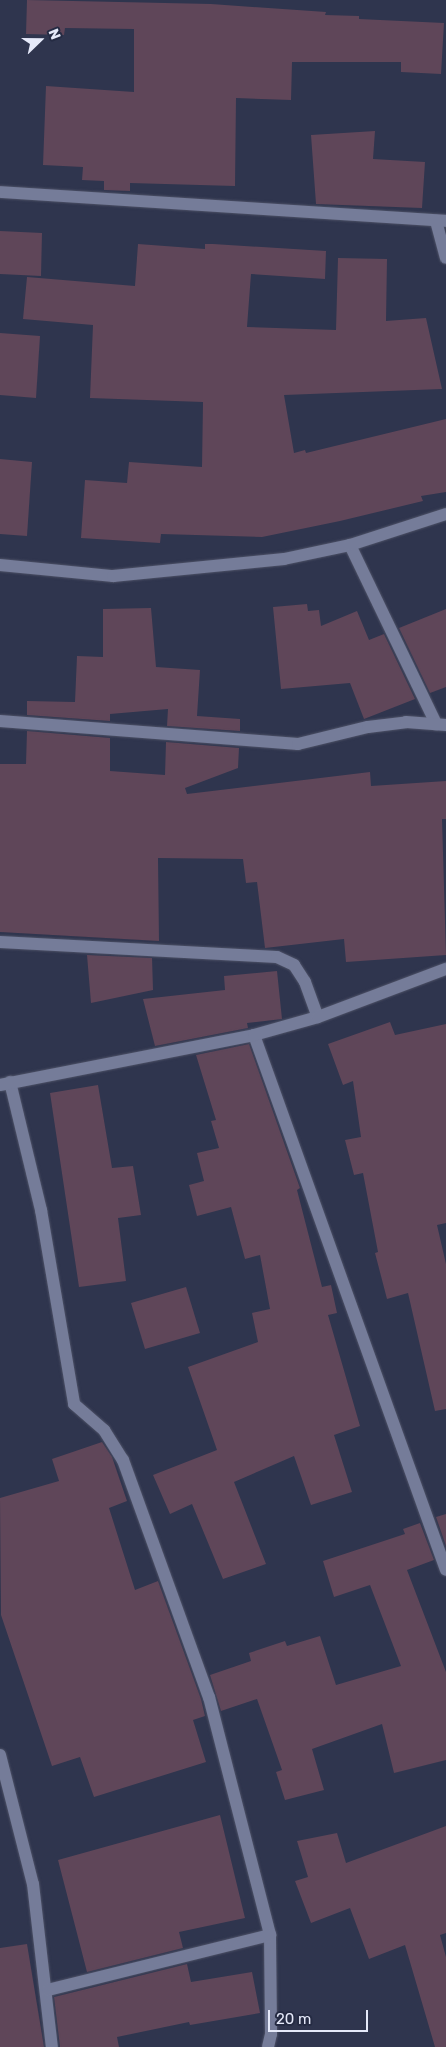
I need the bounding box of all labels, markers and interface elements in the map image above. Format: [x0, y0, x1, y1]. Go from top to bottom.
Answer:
north arrow [15, 15, 65, 65]
text: N [45, 26, 64, 42]
scale bar [271, 2000, 371, 2032]
text: 20 m [276, 2010, 311, 2028]

